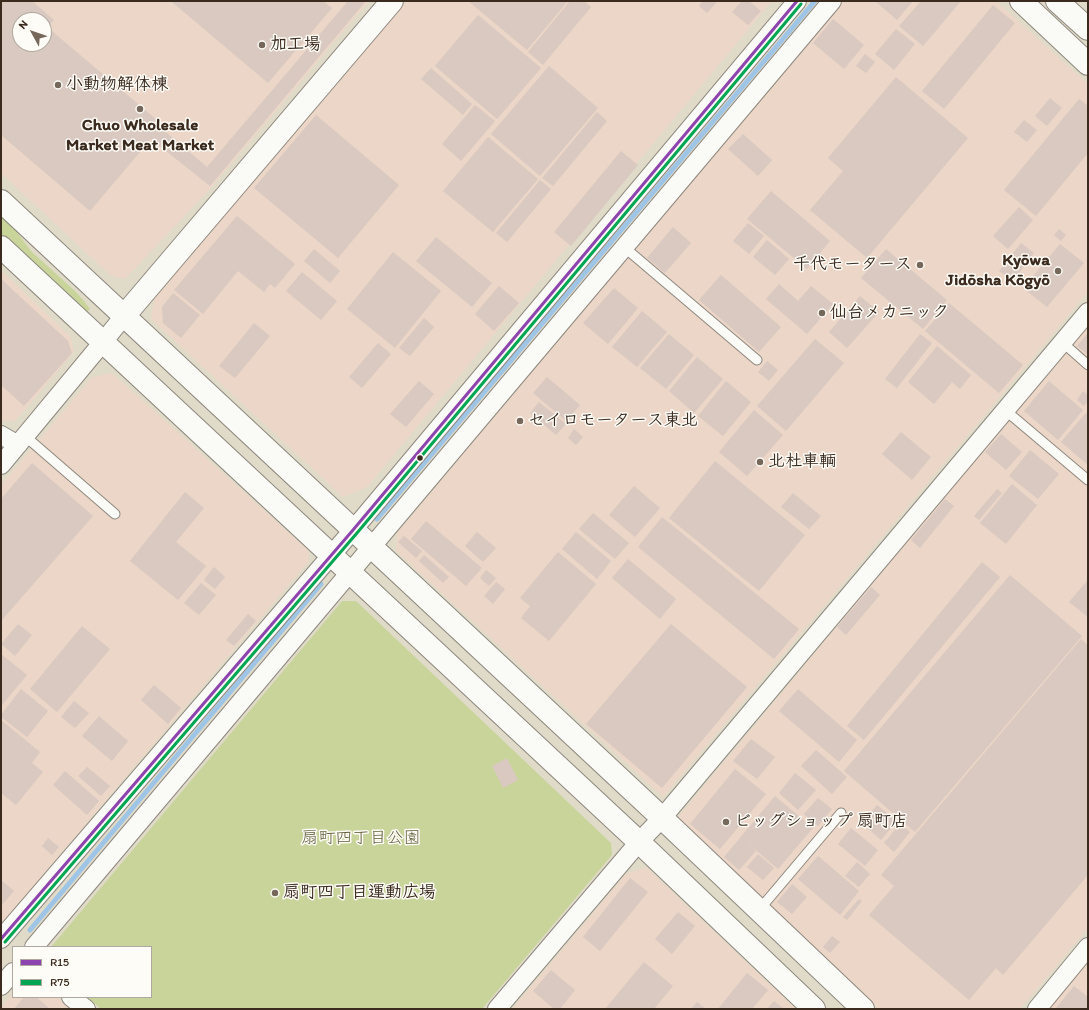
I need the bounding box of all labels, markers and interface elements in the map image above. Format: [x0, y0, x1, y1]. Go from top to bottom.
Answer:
north arrow [12, 12, 52, 52]
text: N [16, 18, 31, 32]
place label: 加工場 [270, 35, 321, 55]
marker: 加工場 [257, 40, 267, 50]
place label: 小動物解体棟 [66, 75, 168, 95]
marker: 小動物解体棟 [53, 80, 63, 90]
marker: Chuo Wholesale Market Meat Market [135, 104, 145, 114]
place label: Chuo Wholesale Market Meat Market [66, 116, 214, 156]
place label: Kyōwa Jidōsha Kōgyō [946, 251, 1050, 291]
place label: 千代モータース [793, 255, 912, 275]
marker: 千代モータース [915, 260, 925, 270]
marker: Kyōwa Jidōsha Kōgyō [1053, 266, 1063, 276]
place label: 仙台メカニック [830, 303, 949, 323]
marker: 仙台メカニック [817, 308, 827, 318]
place label: セイロモータース東北 [528, 411, 698, 431]
marker: セイロモータース東北 [515, 416, 525, 426]
place label: 北杜車輌 [768, 452, 836, 472]
unlabelled marker [415, 453, 425, 463]
marker: 北杜車輌 [755, 457, 765, 467]
place label: ビッグショップ 扇町店 [734, 812, 908, 832]
marker: ビッグショップ 扇町店 [721, 817, 731, 827]
park label: 扇町四丁目公園 [302, 829, 420, 849]
place label: 扇町四丁目運動広場 [283, 883, 436, 903]
marker: 扇町四丁目運動広場 [270, 888, 280, 898]
legend [12, 946, 152, 998]
text: R15 [50, 955, 69, 969]
text: R75 [50, 975, 70, 989]

